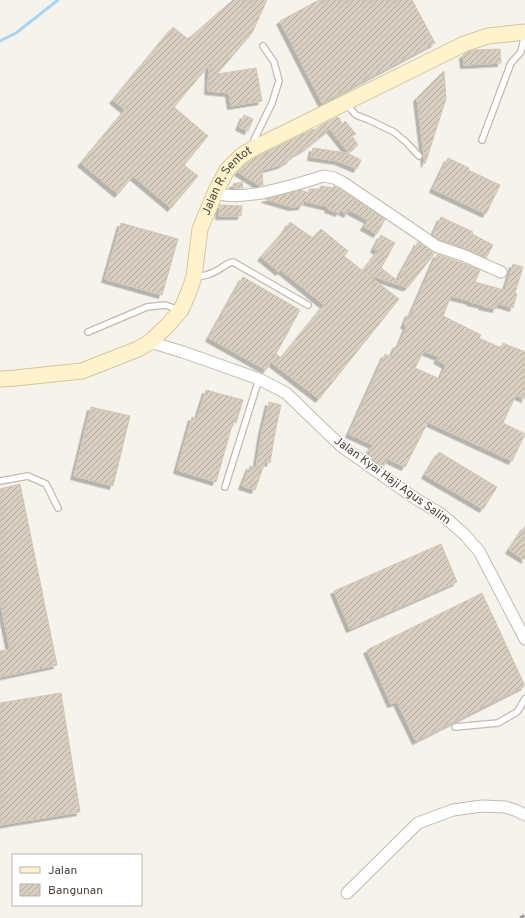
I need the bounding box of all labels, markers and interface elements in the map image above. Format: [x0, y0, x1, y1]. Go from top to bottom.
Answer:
street label: Jalan R. Sentot [199, 143, 255, 218]
street label: Jalan Kyai Haji Agus Salim [330, 433, 454, 529]
legend [12, 854, 142, 906]
text: Jalan [48, 863, 77, 879]
text: Bangunan [48, 883, 103, 899]

